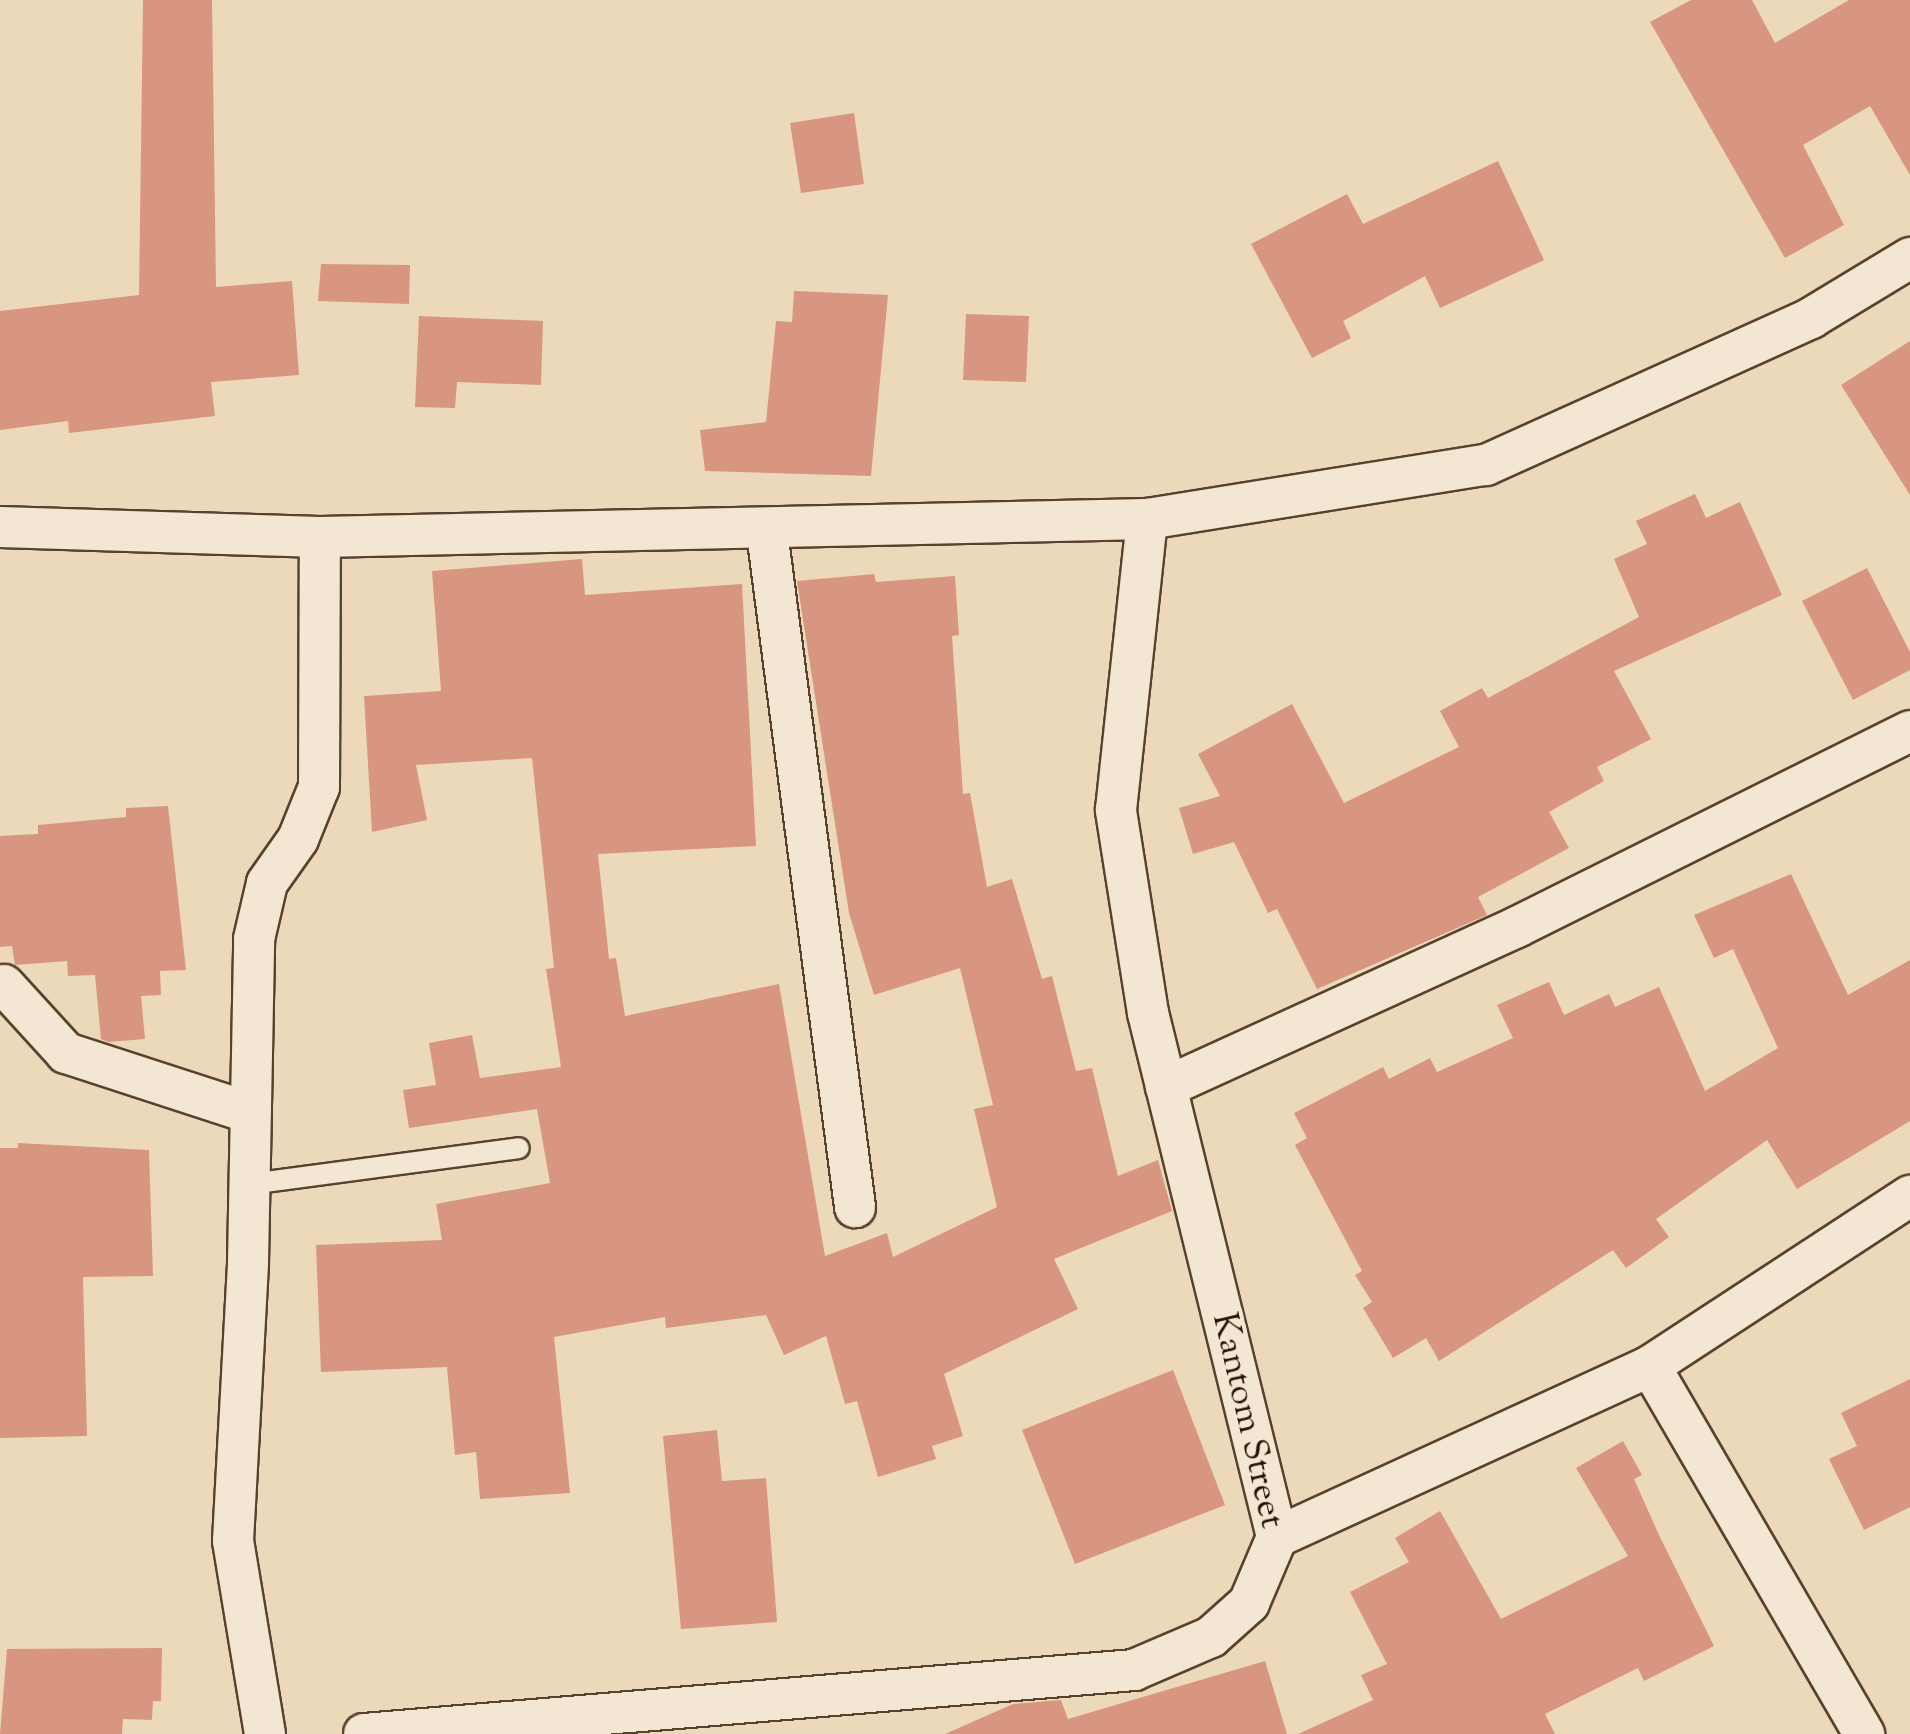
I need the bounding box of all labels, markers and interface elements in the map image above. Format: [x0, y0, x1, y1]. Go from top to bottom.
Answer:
street label: Kantom Street [1201, 1309, 1291, 1533]

